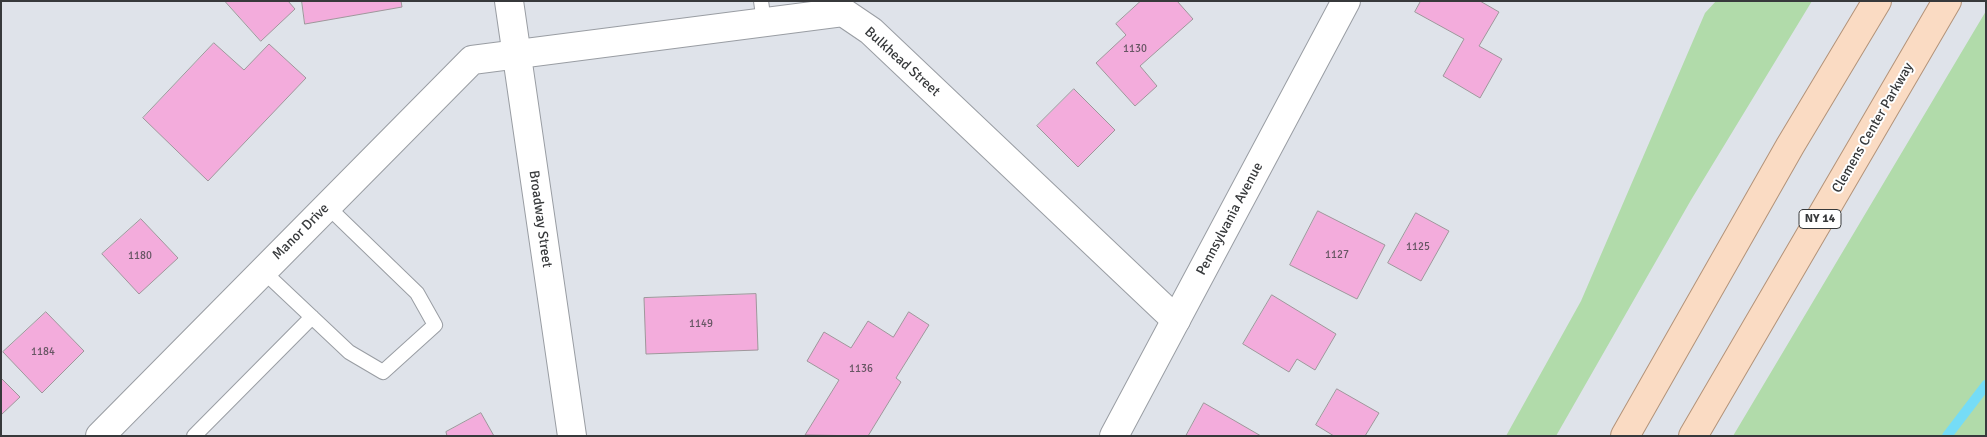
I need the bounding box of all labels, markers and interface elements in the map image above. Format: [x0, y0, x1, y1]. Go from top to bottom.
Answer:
street label: Bulkhead Street [861, 24, 943, 100]
house number: 1130 [1123, 42, 1147, 56]
street label: Clemens Center Parkway [1829, 60, 1917, 196]
street label: Pennsylvania Avenue [1193, 160, 1267, 278]
street label: Broadway Street [525, 169, 555, 269]
street label: Manor Drive [269, 200, 333, 264]
road number: NY 14 [1799, 210, 1841, 228]
house number: 1125 [1406, 240, 1430, 254]
house number: 1127 [1325, 248, 1349, 262]
house number: 1180 [128, 249, 152, 263]
house number: 1149 [689, 317, 713, 331]
house number: 1184 [31, 345, 55, 359]
house number: 1136 [849, 362, 873, 376]

